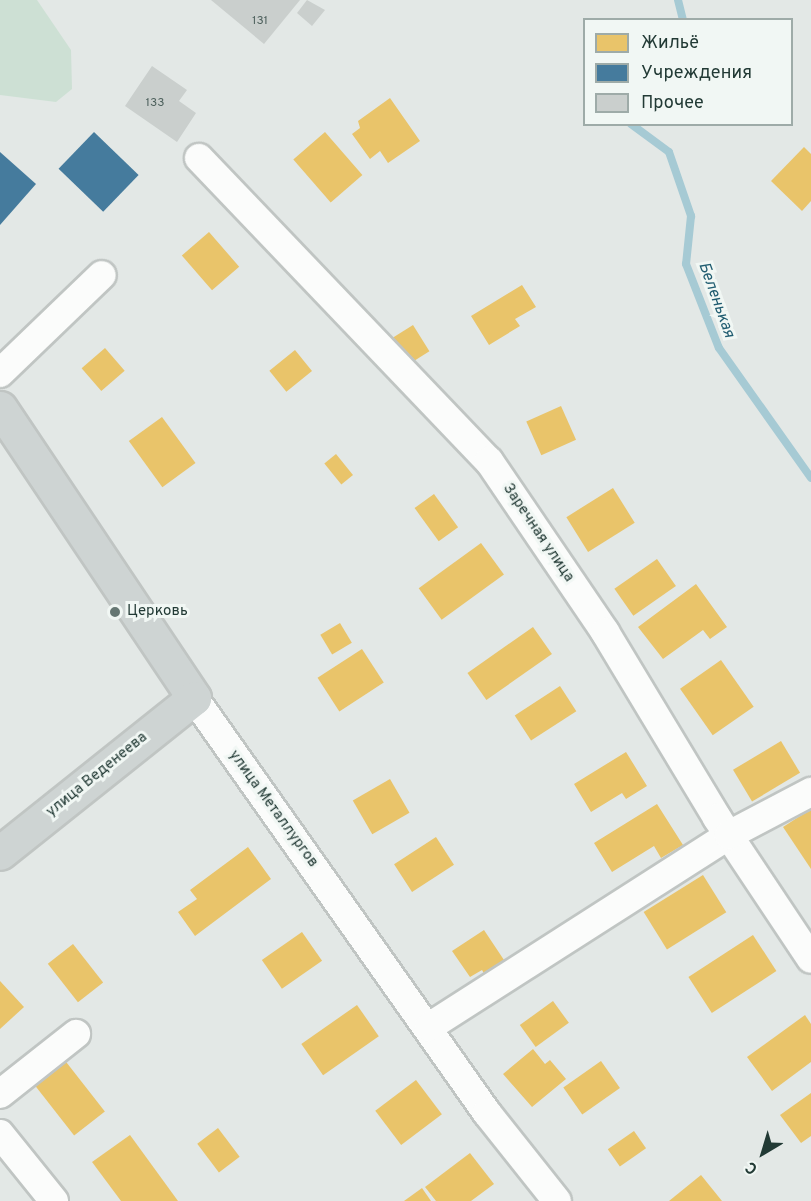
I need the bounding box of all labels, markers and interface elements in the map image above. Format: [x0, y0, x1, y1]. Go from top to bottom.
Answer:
house number: 131 [252, 15, 268, 29]
legend [583, 18, 793, 126]
text: Жильё [641, 32, 699, 55]
text: Учреждения [641, 62, 752, 85]
text: Прочее [641, 92, 704, 115]
house number: 133 [146, 97, 164, 111]
water label: Беленькая [693, 260, 739, 340]
street label: Заречная улица [498, 480, 578, 586]
place label: Церковь [127, 603, 188, 621]
marker: Церковь [108, 605, 122, 619]
street label: улица Веденеева [43, 729, 151, 821]
street label: улица Металлургов [224, 747, 322, 871]
north arrow [733, 1123, 793, 1183]
text: С [742, 1156, 762, 1178]

